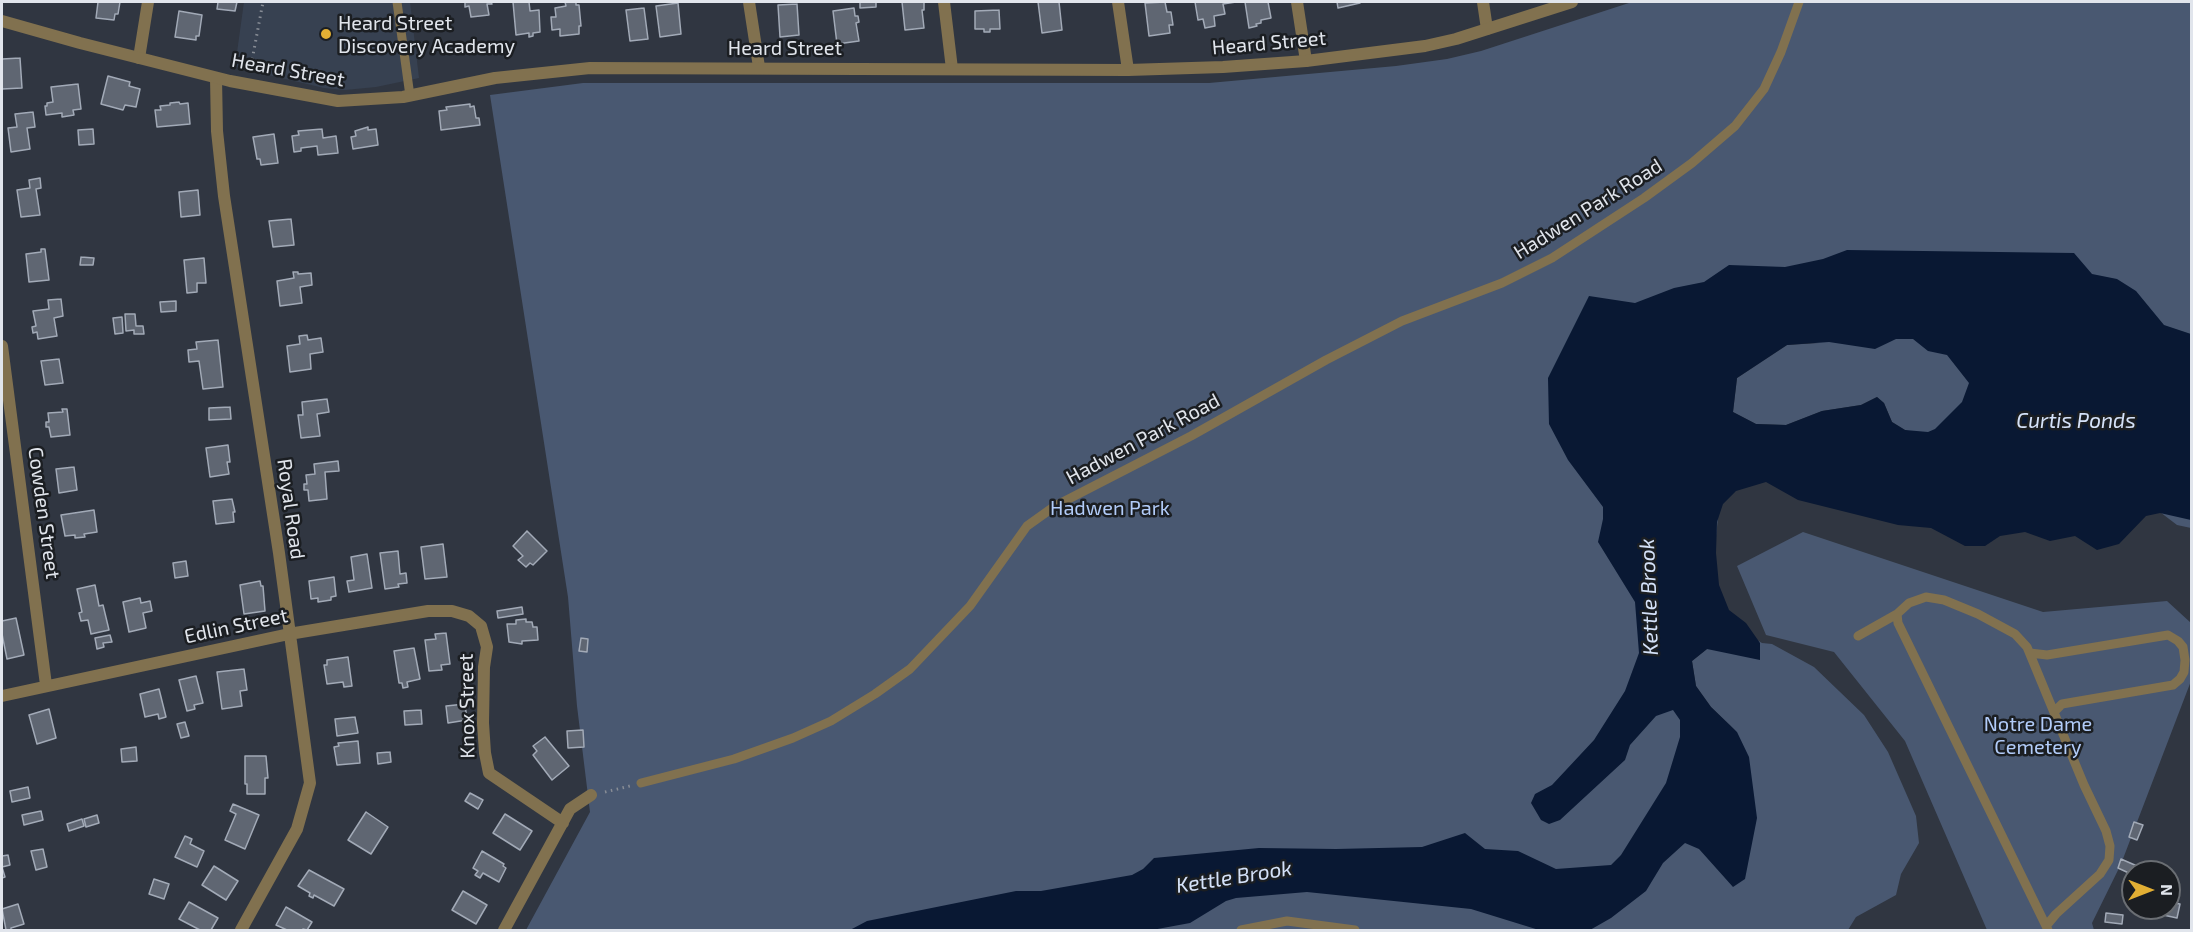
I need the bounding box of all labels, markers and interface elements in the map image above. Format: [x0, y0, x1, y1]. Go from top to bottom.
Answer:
place label: Heard Street Discovery Academy [338, 11, 515, 58]
street label: Heard Street [1211, 26, 1327, 60]
marker: Heard Street Discovery Academy [319, 27, 333, 41]
street label: Heard Street [728, 36, 842, 60]
street label: Heard Street [230, 48, 346, 92]
street label: Hadwen Park Road [1509, 154, 1667, 264]
street label: Hadwen Park Road [1062, 388, 1224, 490]
water label: Curtis Ponds [2016, 408, 2136, 434]
street label: Cowden Street [23, 445, 65, 581]
street label: Royal Road [272, 457, 310, 561]
park label: Hadwen Park [1050, 496, 1170, 520]
water label: Kettle Brook [1634, 538, 1664, 656]
street label: Edlin Street [182, 603, 290, 649]
street label: Knox Street [454, 653, 480, 759]
park label: Notre Dame Cemetery [1984, 712, 2092, 759]
water label: Kettle Brook [1174, 855, 1294, 899]
north arrow [2121, 860, 2181, 920]
text: N [2158, 884, 2177, 896]

